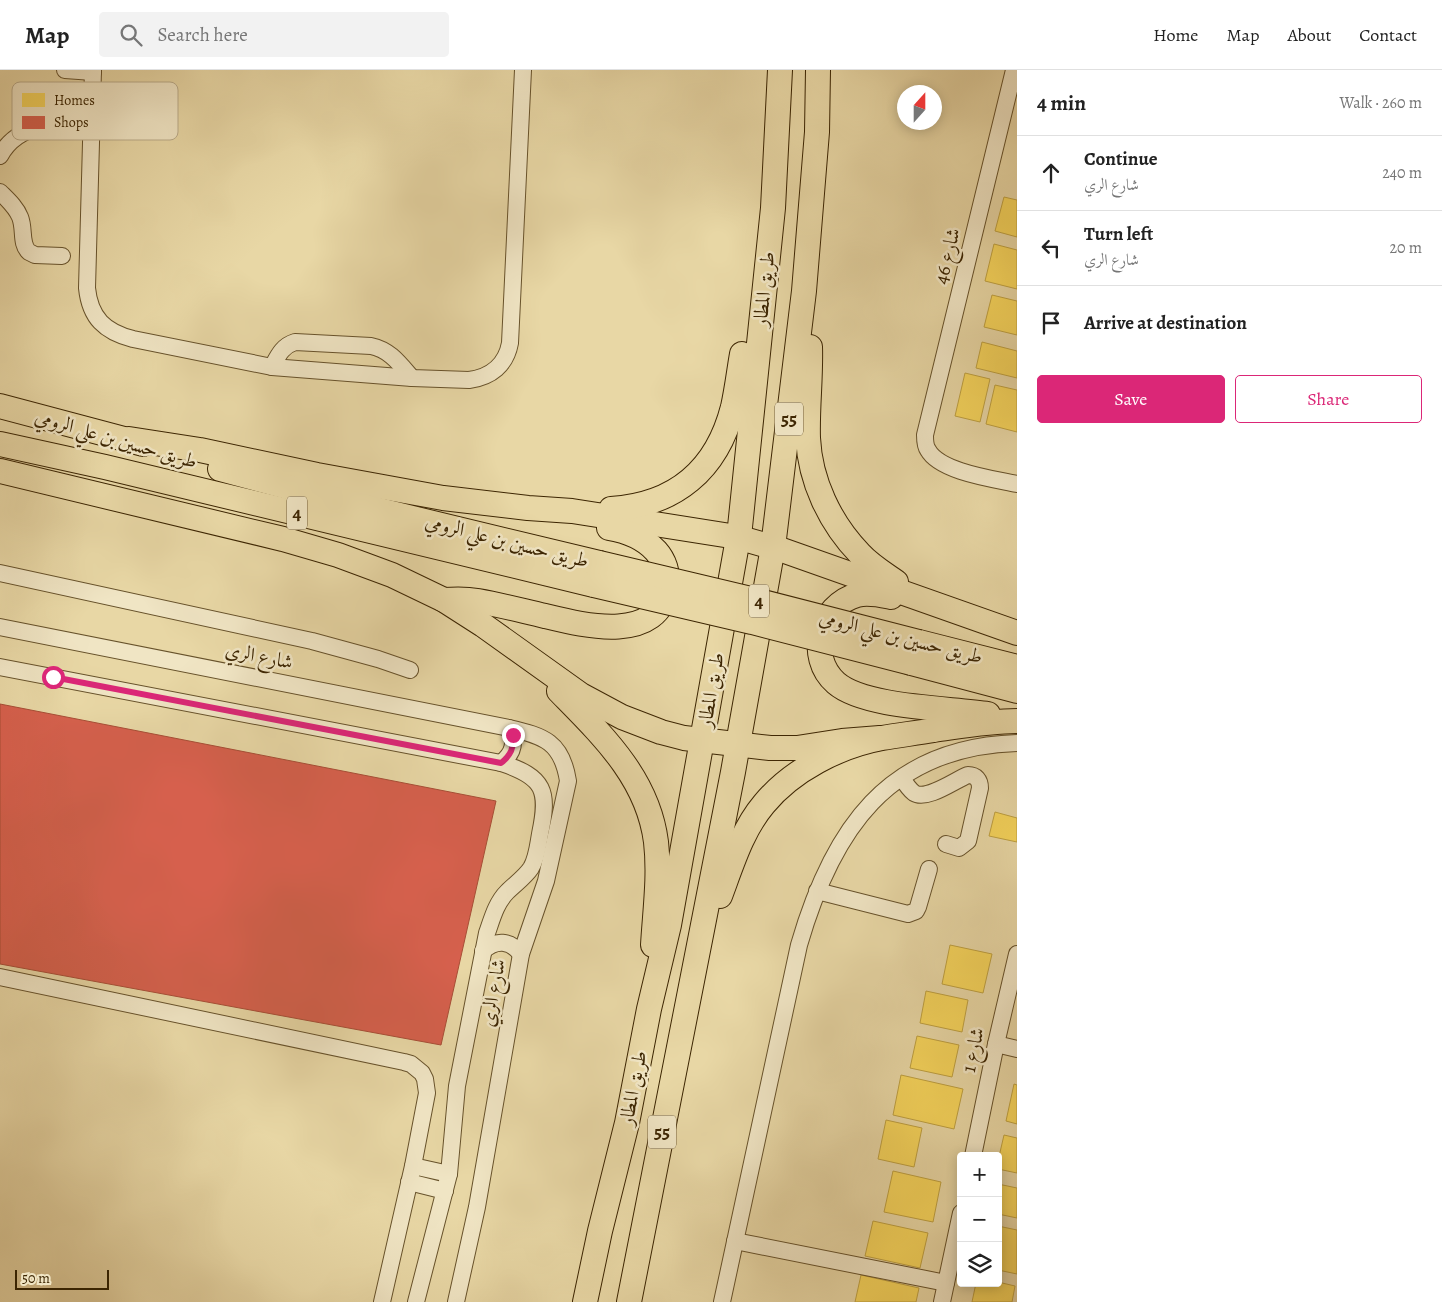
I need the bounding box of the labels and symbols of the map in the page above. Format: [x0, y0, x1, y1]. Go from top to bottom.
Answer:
legend [12, 82, 178, 140]
north arrow [897, 85, 942, 130]
text: Homes [54, 91, 95, 110]
text: Shops [54, 113, 89, 132]
street label: شارع 46 [927, 225, 971, 288]
street label: طريق المطار [746, 250, 781, 330]
road number: 55 [775, 402, 803, 436]
street label: طريق حسين بن علي الرومي [30, 403, 200, 481]
road number: 4 [287, 496, 307, 529]
street label: طريق حسين بن علي الرومي [421, 508, 592, 580]
road number: 4 [749, 584, 769, 618]
street label: طريق حسين بن علي الرومي [815, 604, 986, 676]
street label: شارع الري [222, 636, 295, 680]
street label: طريق المطار [691, 650, 731, 732]
route start [42, 666, 65, 689]
route end [502, 724, 525, 747]
street label: شارع الري [474, 957, 516, 1030]
street label: شارع 1 [955, 1025, 995, 1076]
street label: طريق المطار [612, 1048, 653, 1130]
road number: 55 [648, 1116, 676, 1148]
scale bar [15, 1267, 109, 1290]

